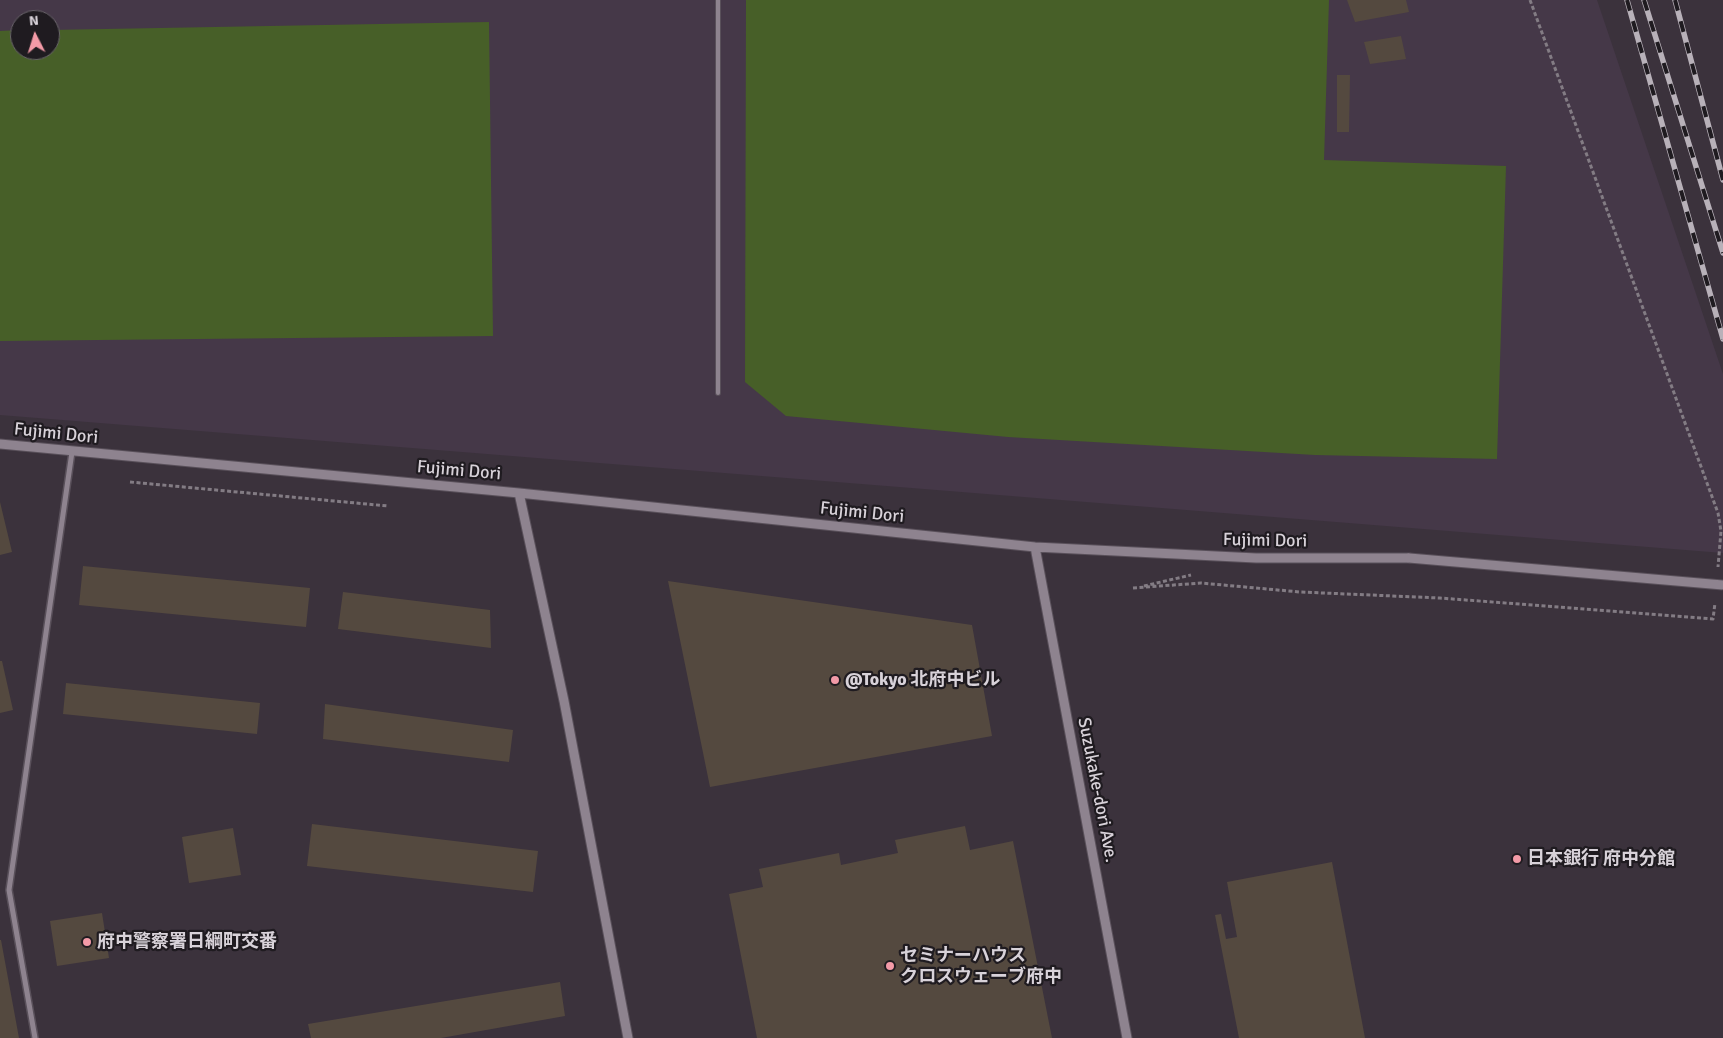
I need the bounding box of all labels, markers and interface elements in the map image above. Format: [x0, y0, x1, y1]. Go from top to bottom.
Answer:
north arrow [10, 10, 60, 60]
text: N [28, 12, 39, 29]
street label: Fujimi Dori [13, 419, 99, 449]
street label: Fujimi Dori [416, 457, 502, 485]
street label: Fujimi Dori [819, 498, 905, 528]
street label: Fujimi Dori [1223, 529, 1307, 553]
place label: @Tokyo 北府中ビル [845, 669, 1001, 691]
marker: @Tokyo 北府中ビル [829, 674, 841, 686]
street label: Suzukake-dori Ave. [1072, 716, 1122, 864]
place label: 日本銀行 府中分館 [1527, 848, 1675, 870]
marker: 日本銀行 府中分館 [1511, 853, 1523, 865]
place label: 府中警察署日綱町交番 [97, 931, 277, 953]
marker: 府中警察署日綱町交番 [81, 936, 93, 948]
place label: セミナーハウス クロスウェーブ府中 [900, 945, 1062, 988]
marker: セミナーハウス クロスウェーブ府中 [884, 960, 896, 972]

